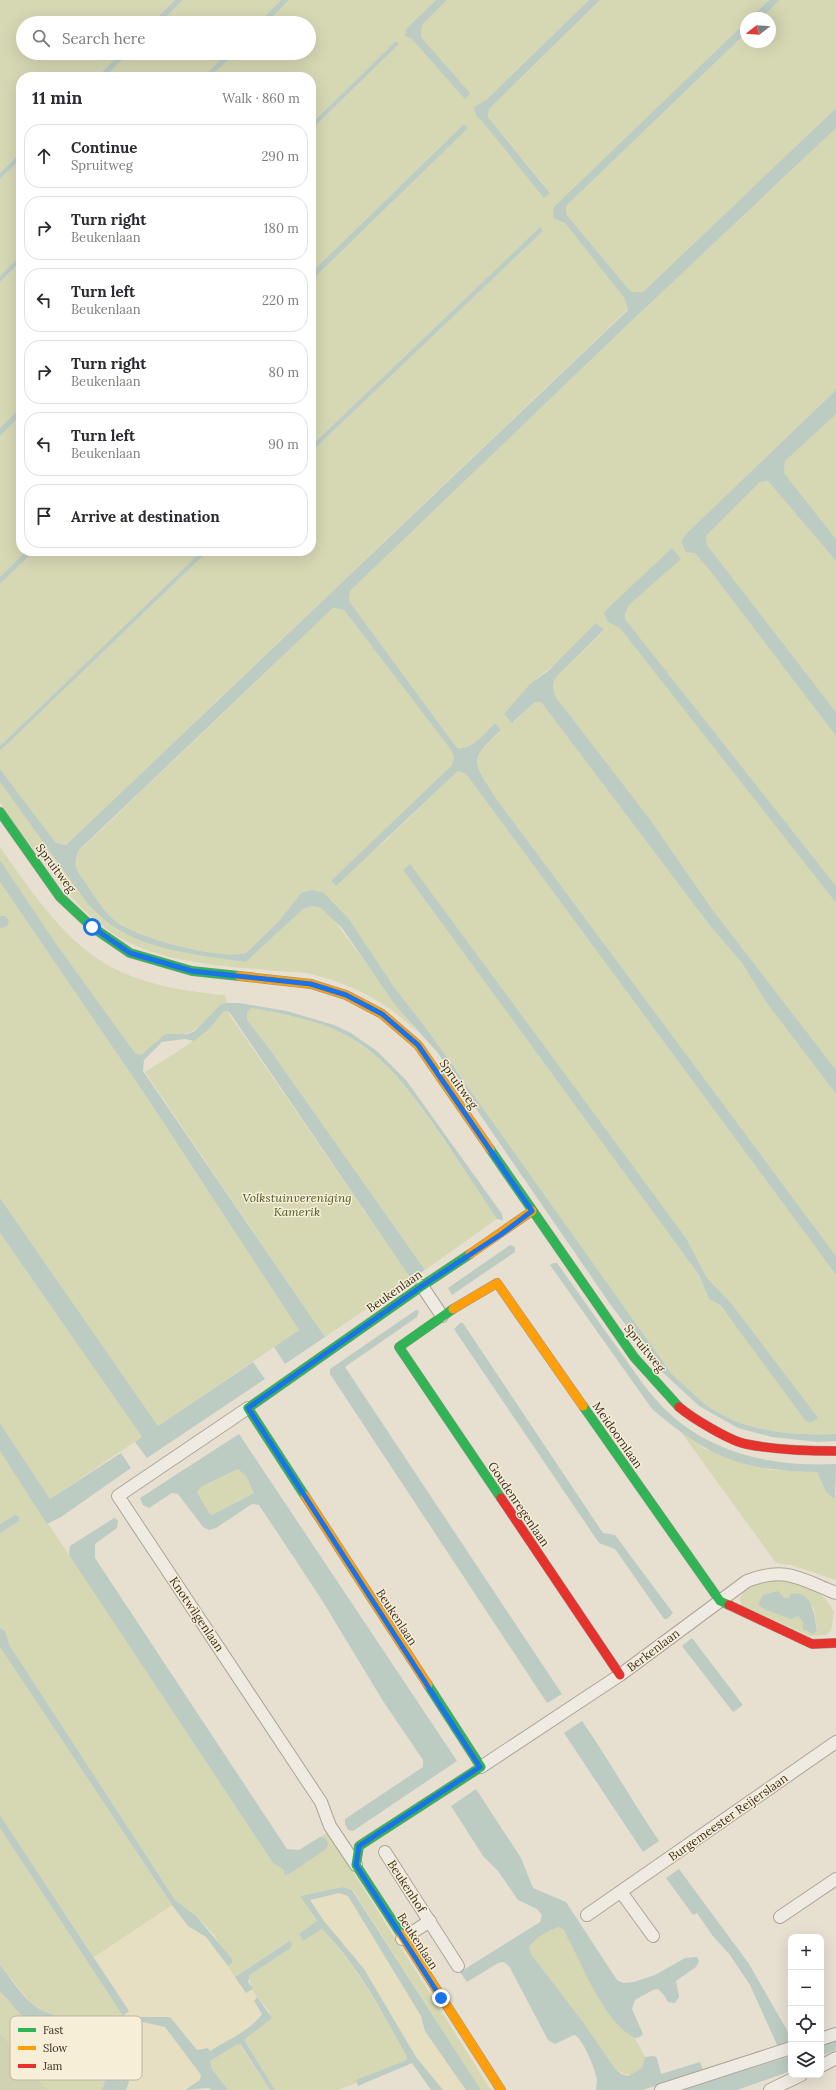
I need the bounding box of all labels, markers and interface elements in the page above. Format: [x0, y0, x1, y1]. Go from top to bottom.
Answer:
north arrow [740, 12, 776, 48]
search box [16, 16, 316, 60]
icon: search [30, 27, 52, 49]
text: Search here [62, 29, 145, 48]
text: 11 min [32, 87, 82, 109]
text: Walk · 860 m [222, 90, 300, 107]
text: Continue [71, 138, 137, 157]
icon: ahead [33, 145, 55, 167]
text: 290 m [261, 148, 299, 165]
text: Spruitweg [71, 157, 133, 174]
text: Turn right [71, 210, 147, 229]
icon: right [33, 217, 55, 239]
text: 180 m [264, 220, 299, 237]
text: Beukenlaan [71, 229, 141, 246]
text: Turn left [71, 282, 135, 301]
icon: left [33, 289, 55, 311]
text: 220 m [262, 292, 299, 309]
text: Beukenlaan [71, 301, 141, 318]
text: Turn right [71, 354, 147, 373]
icon: right [33, 361, 55, 383]
text: 80 m [269, 364, 299, 381]
text: Beukenlaan [71, 373, 141, 390]
text: Turn left [71, 426, 135, 445]
icon: left [33, 433, 55, 455]
text: 90 m [268, 436, 299, 453]
text: Beukenlaan [71, 445, 141, 462]
icon: arrive [33, 505, 55, 527]
text: Arrive at destination [71, 507, 220, 526]
street label: Spruitweg [33, 841, 79, 896]
route start [83, 918, 101, 936]
street label: Spruitweg [436, 1056, 482, 1112]
park label: Volkstuinvereniging Kamerik [242, 1190, 352, 1219]
street label: Beukenlaan [363, 1266, 425, 1316]
street label: Spruitweg [621, 1321, 669, 1375]
street label: Meidoornlaan [590, 1399, 646, 1471]
street label: Goudenregenlaan [485, 1459, 553, 1549]
street label: Knotwilgenlaan [166, 1574, 228, 1654]
street label: Beukenlaan [373, 1586, 421, 1648]
street label: Berkenlaan [624, 1625, 682, 1675]
street label: Burgemeester Reijerslaan [665, 1770, 791, 1864]
street label: Beukenhof [385, 1857, 430, 1916]
street label: Beukenlaan [394, 1910, 442, 1972]
map controls [788, 1934, 824, 2078]
button: + [788, 1934, 824, 1970]
button: − [788, 1970, 824, 2006]
route end [432, 1989, 450, 2007]
button: locate [788, 2006, 824, 2042]
legend [10, 2016, 142, 2080]
text: Fast [43, 2023, 64, 2037]
text: Slow [43, 2041, 68, 2055]
button: layers [788, 2042, 824, 2078]
text: Jam [42, 2059, 63, 2073]

